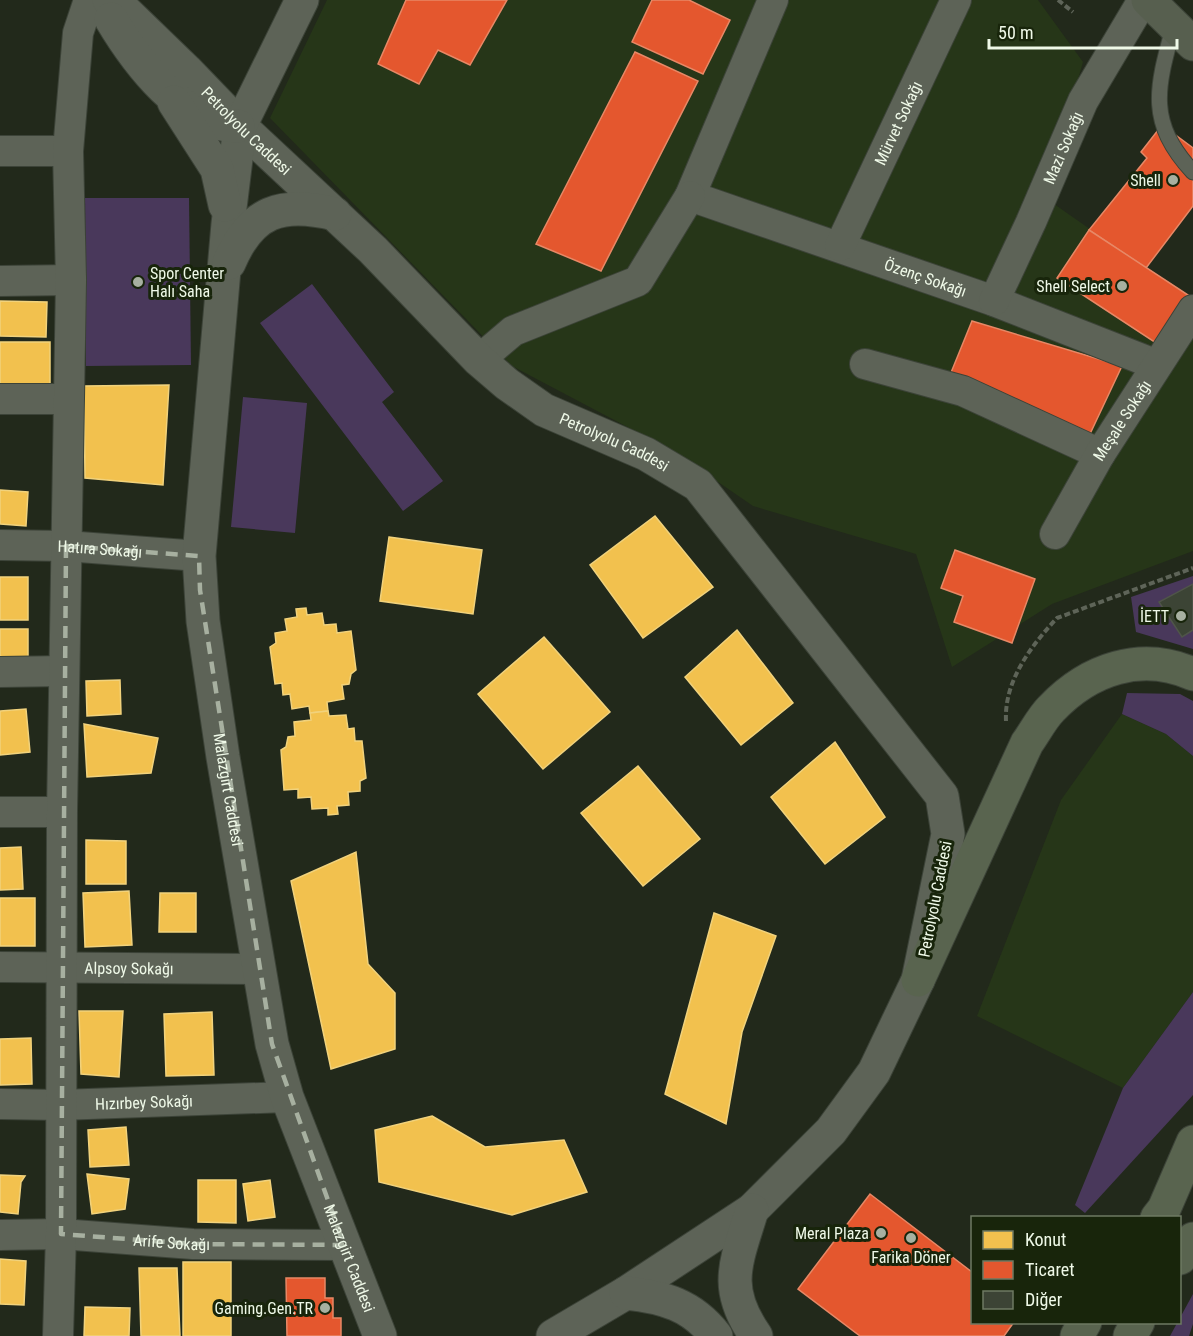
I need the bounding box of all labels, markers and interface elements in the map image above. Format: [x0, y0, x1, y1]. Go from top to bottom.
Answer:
scale bar [989, 12, 1176, 50]
text: 50 m [998, 22, 1033, 43]
street label: Mürvet Sokağı [870, 78, 926, 168]
street label: Petrolyolu Caddesi [198, 83, 296, 179]
street label: Mazi Sokağı [1039, 109, 1087, 187]
place label: Shell [1130, 171, 1161, 190]
marker: Shell [1166, 173, 1180, 187]
street label: Özenç Sokağı [882, 254, 969, 300]
place label: Spor Center Halı Saha [150, 264, 224, 301]
marker: Spor Center Halı Saha [131, 275, 145, 289]
place label: Shell Select [1036, 277, 1110, 296]
marker: Shell Select [1115, 279, 1129, 293]
street label: Meşale Sokağı [1089, 376, 1155, 464]
street label: Petrolyolu Caddesi [557, 408, 673, 475]
street label: Hatıra Sokağı [57, 536, 143, 561]
place label: İETT [1140, 607, 1169, 626]
marker: İETT [1174, 609, 1188, 623]
street label: Malazgirt Caddesi [210, 732, 248, 847]
street label: Petrolyolu Caddesi [914, 839, 956, 959]
street label: Alpsoy Sokağı [84, 958, 174, 978]
street label: Hızırbey Sokağı [95, 1091, 193, 1113]
street label: Malazgirt Caddesi [320, 1201, 379, 1315]
legend [971, 1216, 1181, 1324]
place label: Meral Plaza [795, 1224, 869, 1243]
marker: Meral Plaza [874, 1226, 888, 1240]
text: Konut [1025, 1229, 1066, 1250]
street label: Arife Sokağı [133, 1230, 210, 1254]
marker: Farika Döner [904, 1231, 918, 1245]
place label: Farika Döner [871, 1248, 951, 1267]
text: Ticaret [1025, 1259, 1075, 1280]
text: Diğer [1025, 1289, 1063, 1310]
place label: Gaming.Gen.TR [215, 1299, 314, 1318]
marker: Gaming.Gen.TR [318, 1301, 332, 1315]

